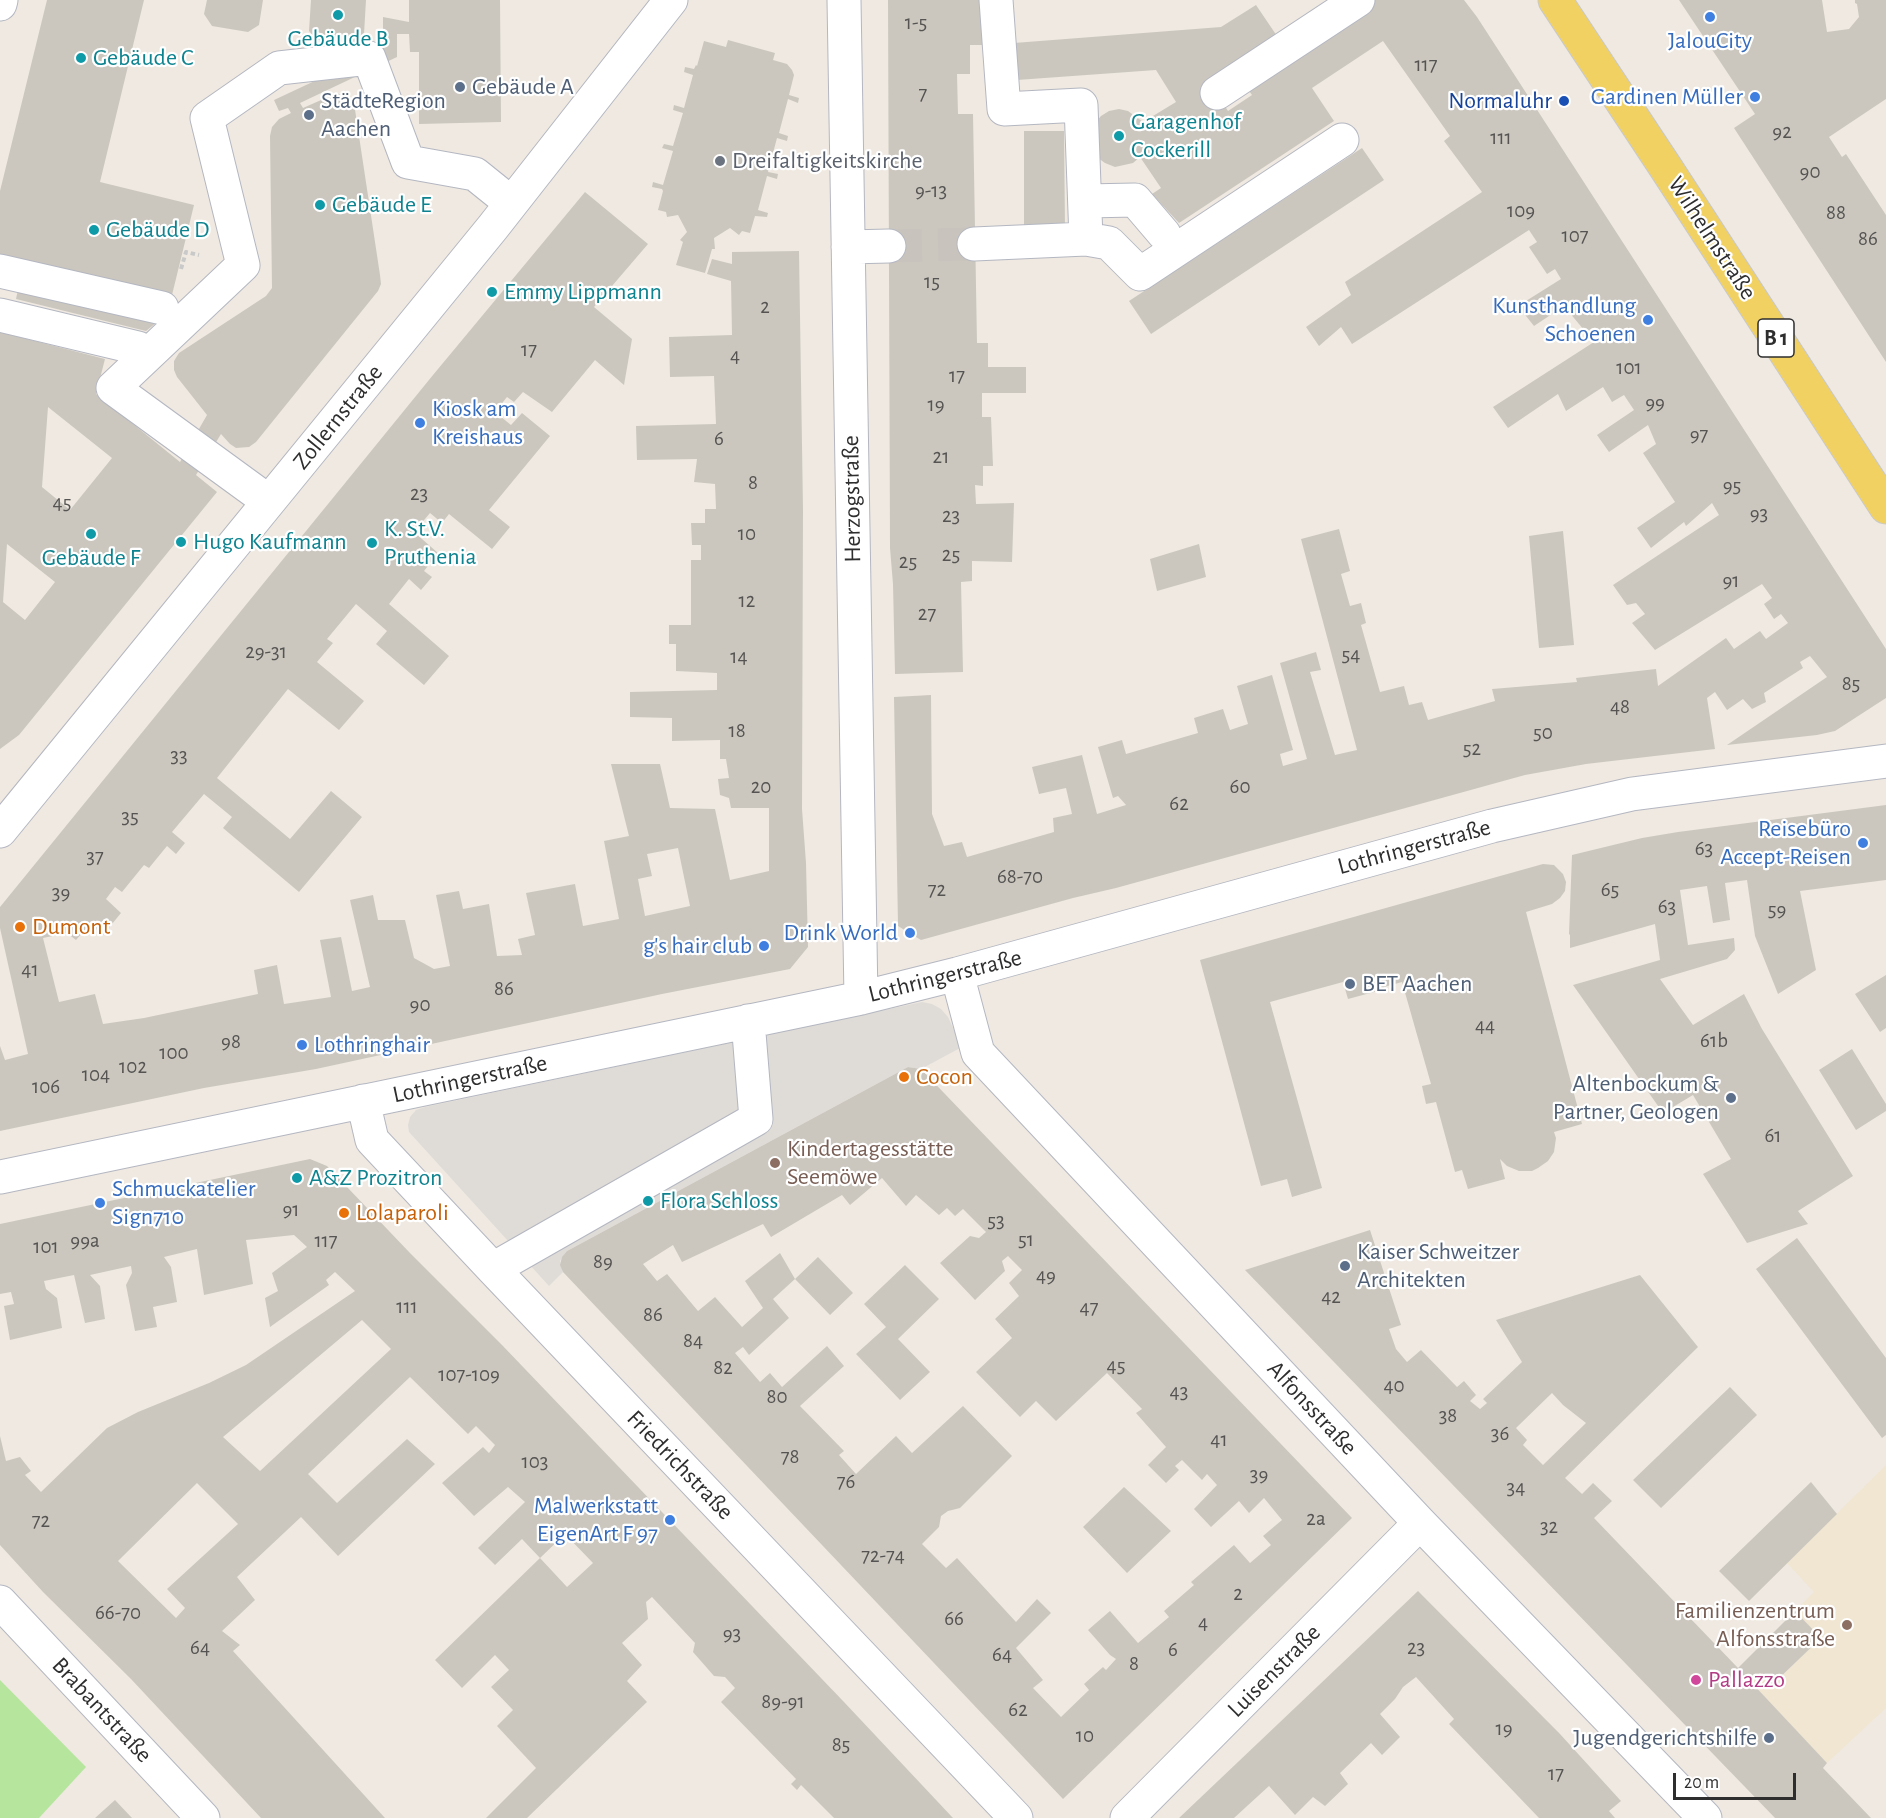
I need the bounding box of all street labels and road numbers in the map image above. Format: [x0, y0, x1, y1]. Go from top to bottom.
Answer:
street label: Wilhelmstraße [1661, 171, 1763, 305]
road number: B 1 [1758, 319, 1794, 357]
street label: Zollernstraße [287, 359, 389, 475]
street label: Herzogstraße [836, 435, 868, 563]
street label: Lothringerstraße [1334, 813, 1494, 881]
street label: Lothringerstraße [865, 943, 1025, 1009]
street label: Lothringerstraße [390, 1049, 550, 1109]
street label: Alfonsstraße [1261, 1355, 1363, 1461]
street label: Friedrichstraße [621, 1404, 739, 1526]
street label: Luisenstraße [1221, 1618, 1327, 1724]
street label: Brabantstraße [46, 1651, 158, 1769]

